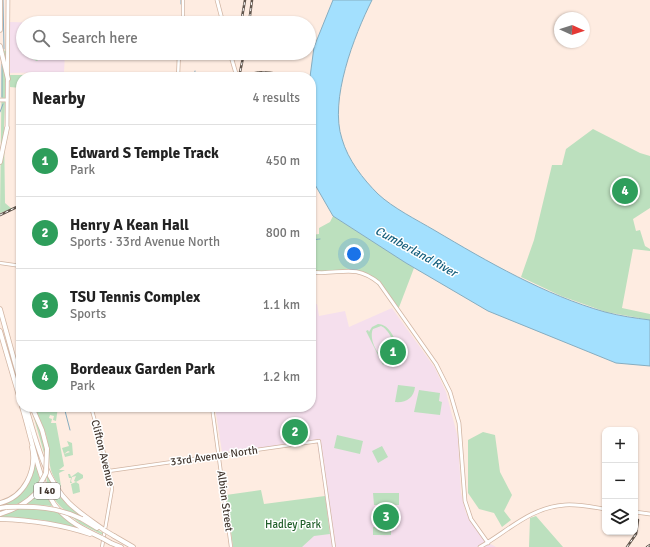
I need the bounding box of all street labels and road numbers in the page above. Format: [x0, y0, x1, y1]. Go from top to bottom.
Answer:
street label: Clifton Avenue [88, 418, 118, 488]
street label: 33rd Avenue North [169, 443, 259, 469]
street label: Albion Street [214, 470, 236, 532]
road number: I 40 [34, 483, 60, 499]

